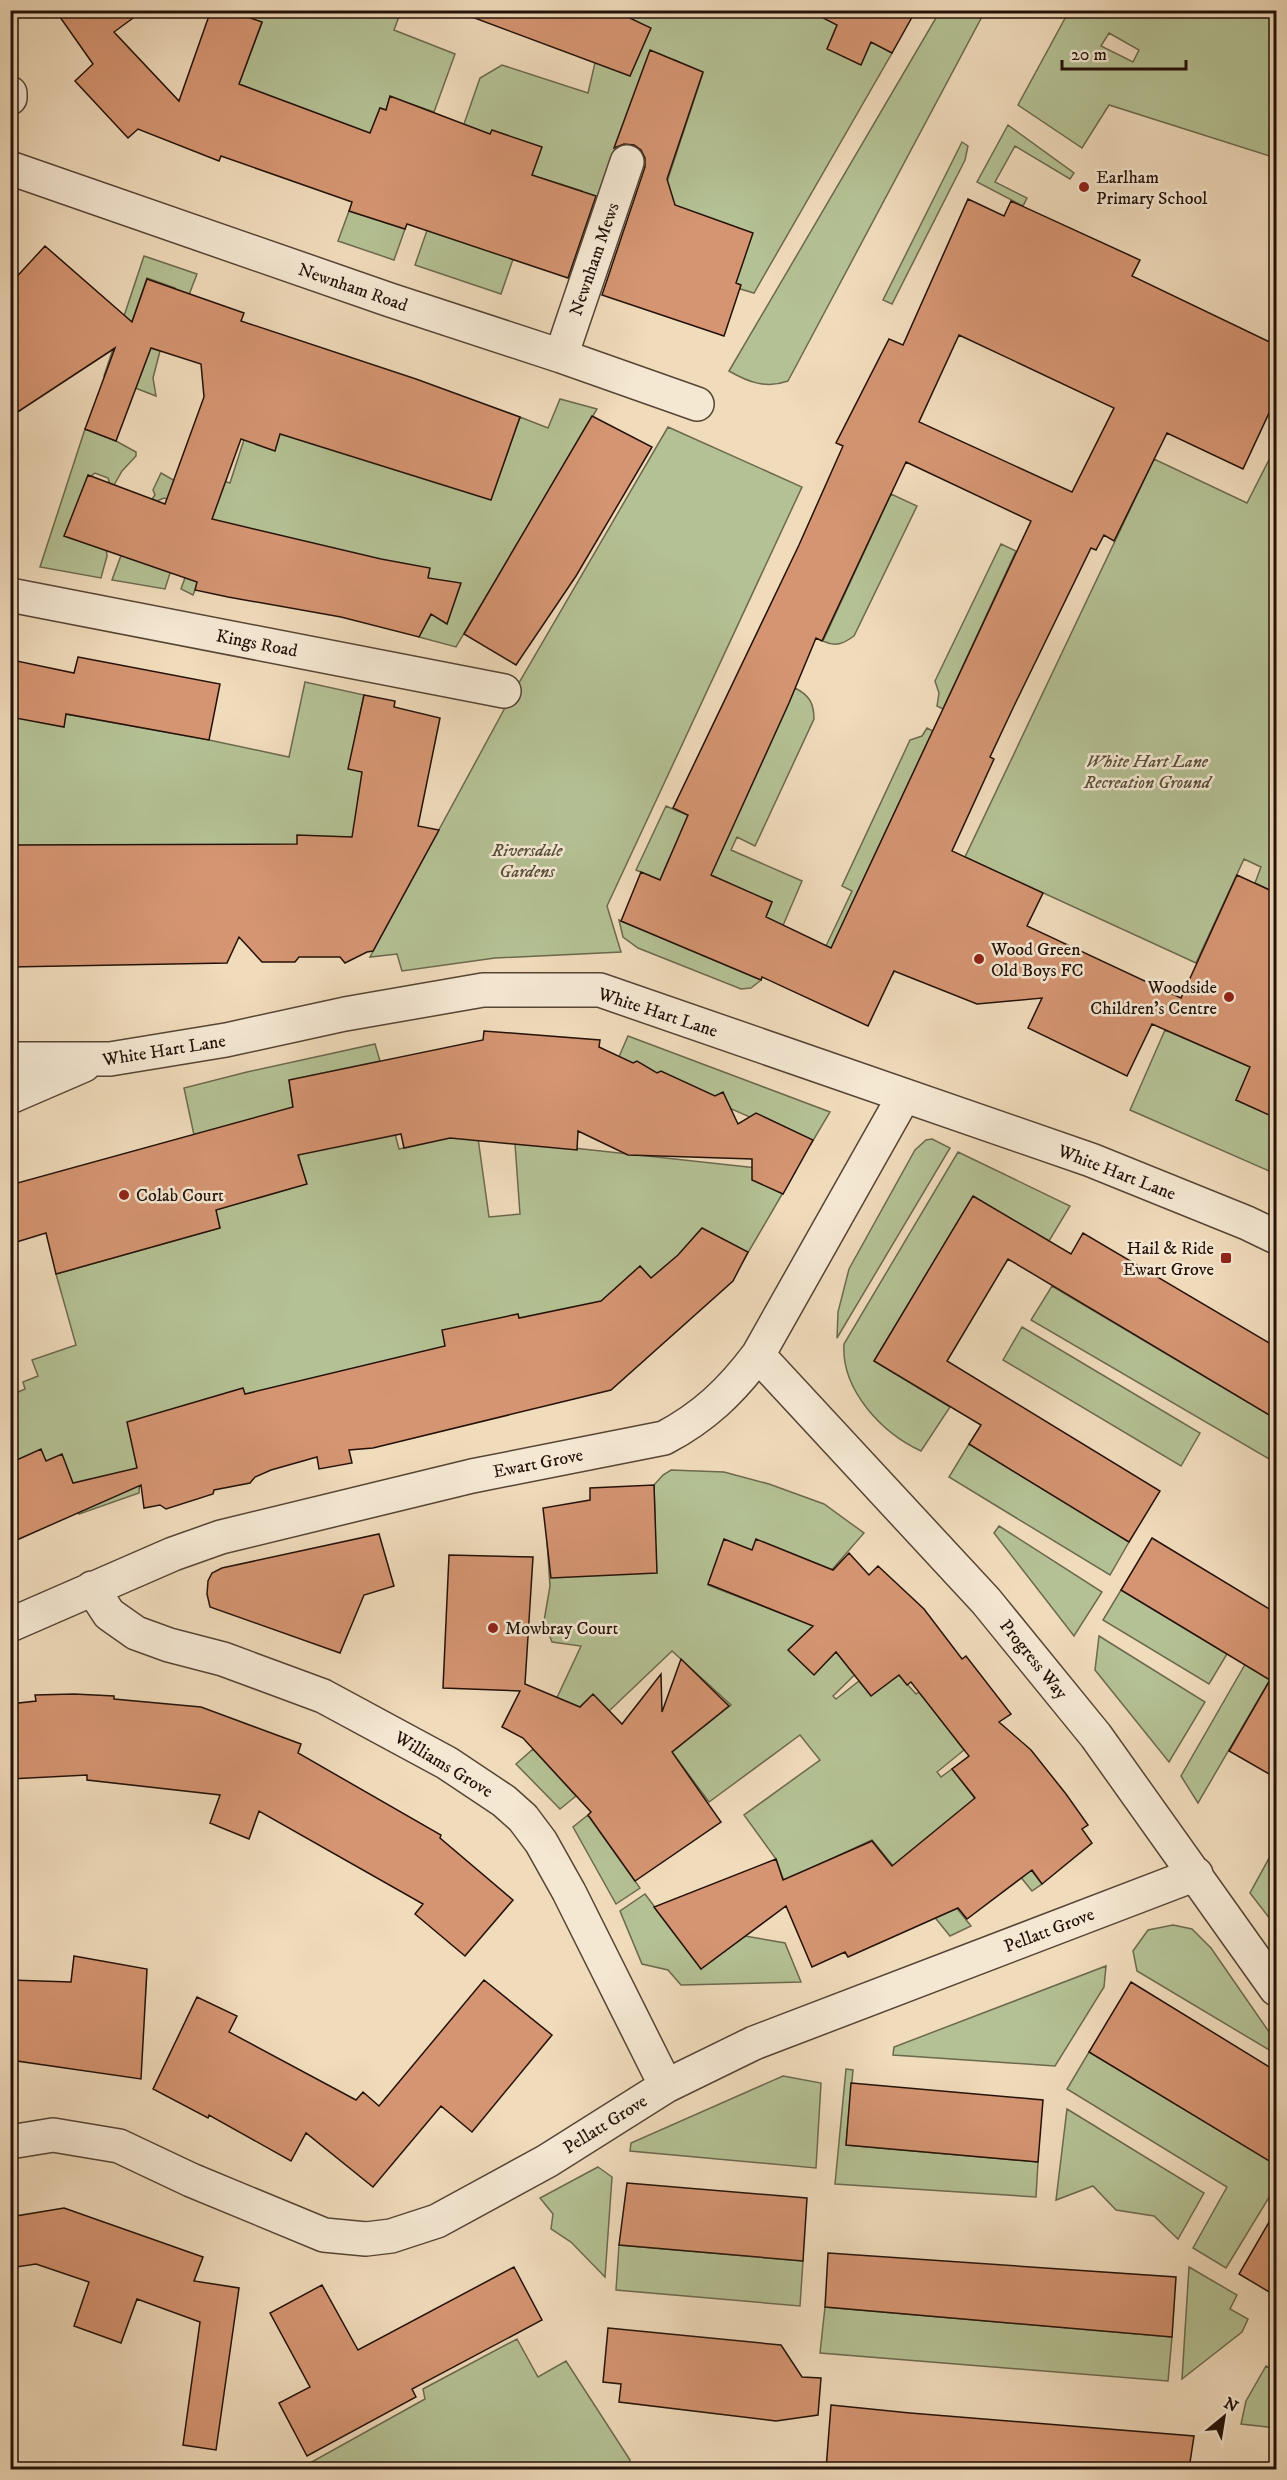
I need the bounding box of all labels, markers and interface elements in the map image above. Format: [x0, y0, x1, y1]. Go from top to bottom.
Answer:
scale bar [1062, 33, 1186, 71]
text: 20 m [1071, 44, 1107, 66]
place label: Earlham Primary School [1096, 167, 1208, 210]
marker: Earlham Primary School [1077, 180, 1091, 194]
street label: Newnham Mews [565, 200, 625, 319]
street label: Newnham Road [295, 259, 410, 317]
street label: Kings Road [214, 625, 299, 663]
park label: White Hart Lane Recreation Ground [1083, 751, 1213, 794]
park label: Riversdale Gardens [491, 840, 563, 883]
place label: Wood Green Old Boys FC [990, 939, 1083, 982]
marker: Wood Green Old Boys FC [972, 952, 986, 966]
place label: Woodside Children's Centre [1090, 977, 1217, 1020]
street label: White Hart Lane [594, 983, 720, 1043]
marker: Woodside Children's Centre [1222, 990, 1236, 1004]
street label: White Hart Lane [100, 1030, 227, 1072]
street label: White Hart Lane [1054, 1140, 1179, 1206]
place label: Colab Court [136, 1185, 224, 1207]
marker: Colab Court [117, 1188, 131, 1202]
place label: Hail & Ride Ewart Grove [1123, 1238, 1214, 1281]
marker: Hail & Ride Ewart Grove [1219, 1251, 1233, 1265]
street label: Ewart Grove [491, 1444, 585, 1483]
street label: Progress Way [994, 1615, 1072, 1704]
place label: Mowbray Court [505, 1618, 619, 1640]
marker: Mowbray Court [486, 1621, 500, 1635]
street label: Williams Grove [389, 1726, 497, 1803]
street label: Pellatt Grove [1001, 1904, 1098, 1958]
street label: Pellatt Grove [559, 2090, 652, 2159]
north arrow [1194, 2387, 1254, 2447]
text: N [1220, 2393, 1242, 2417]

